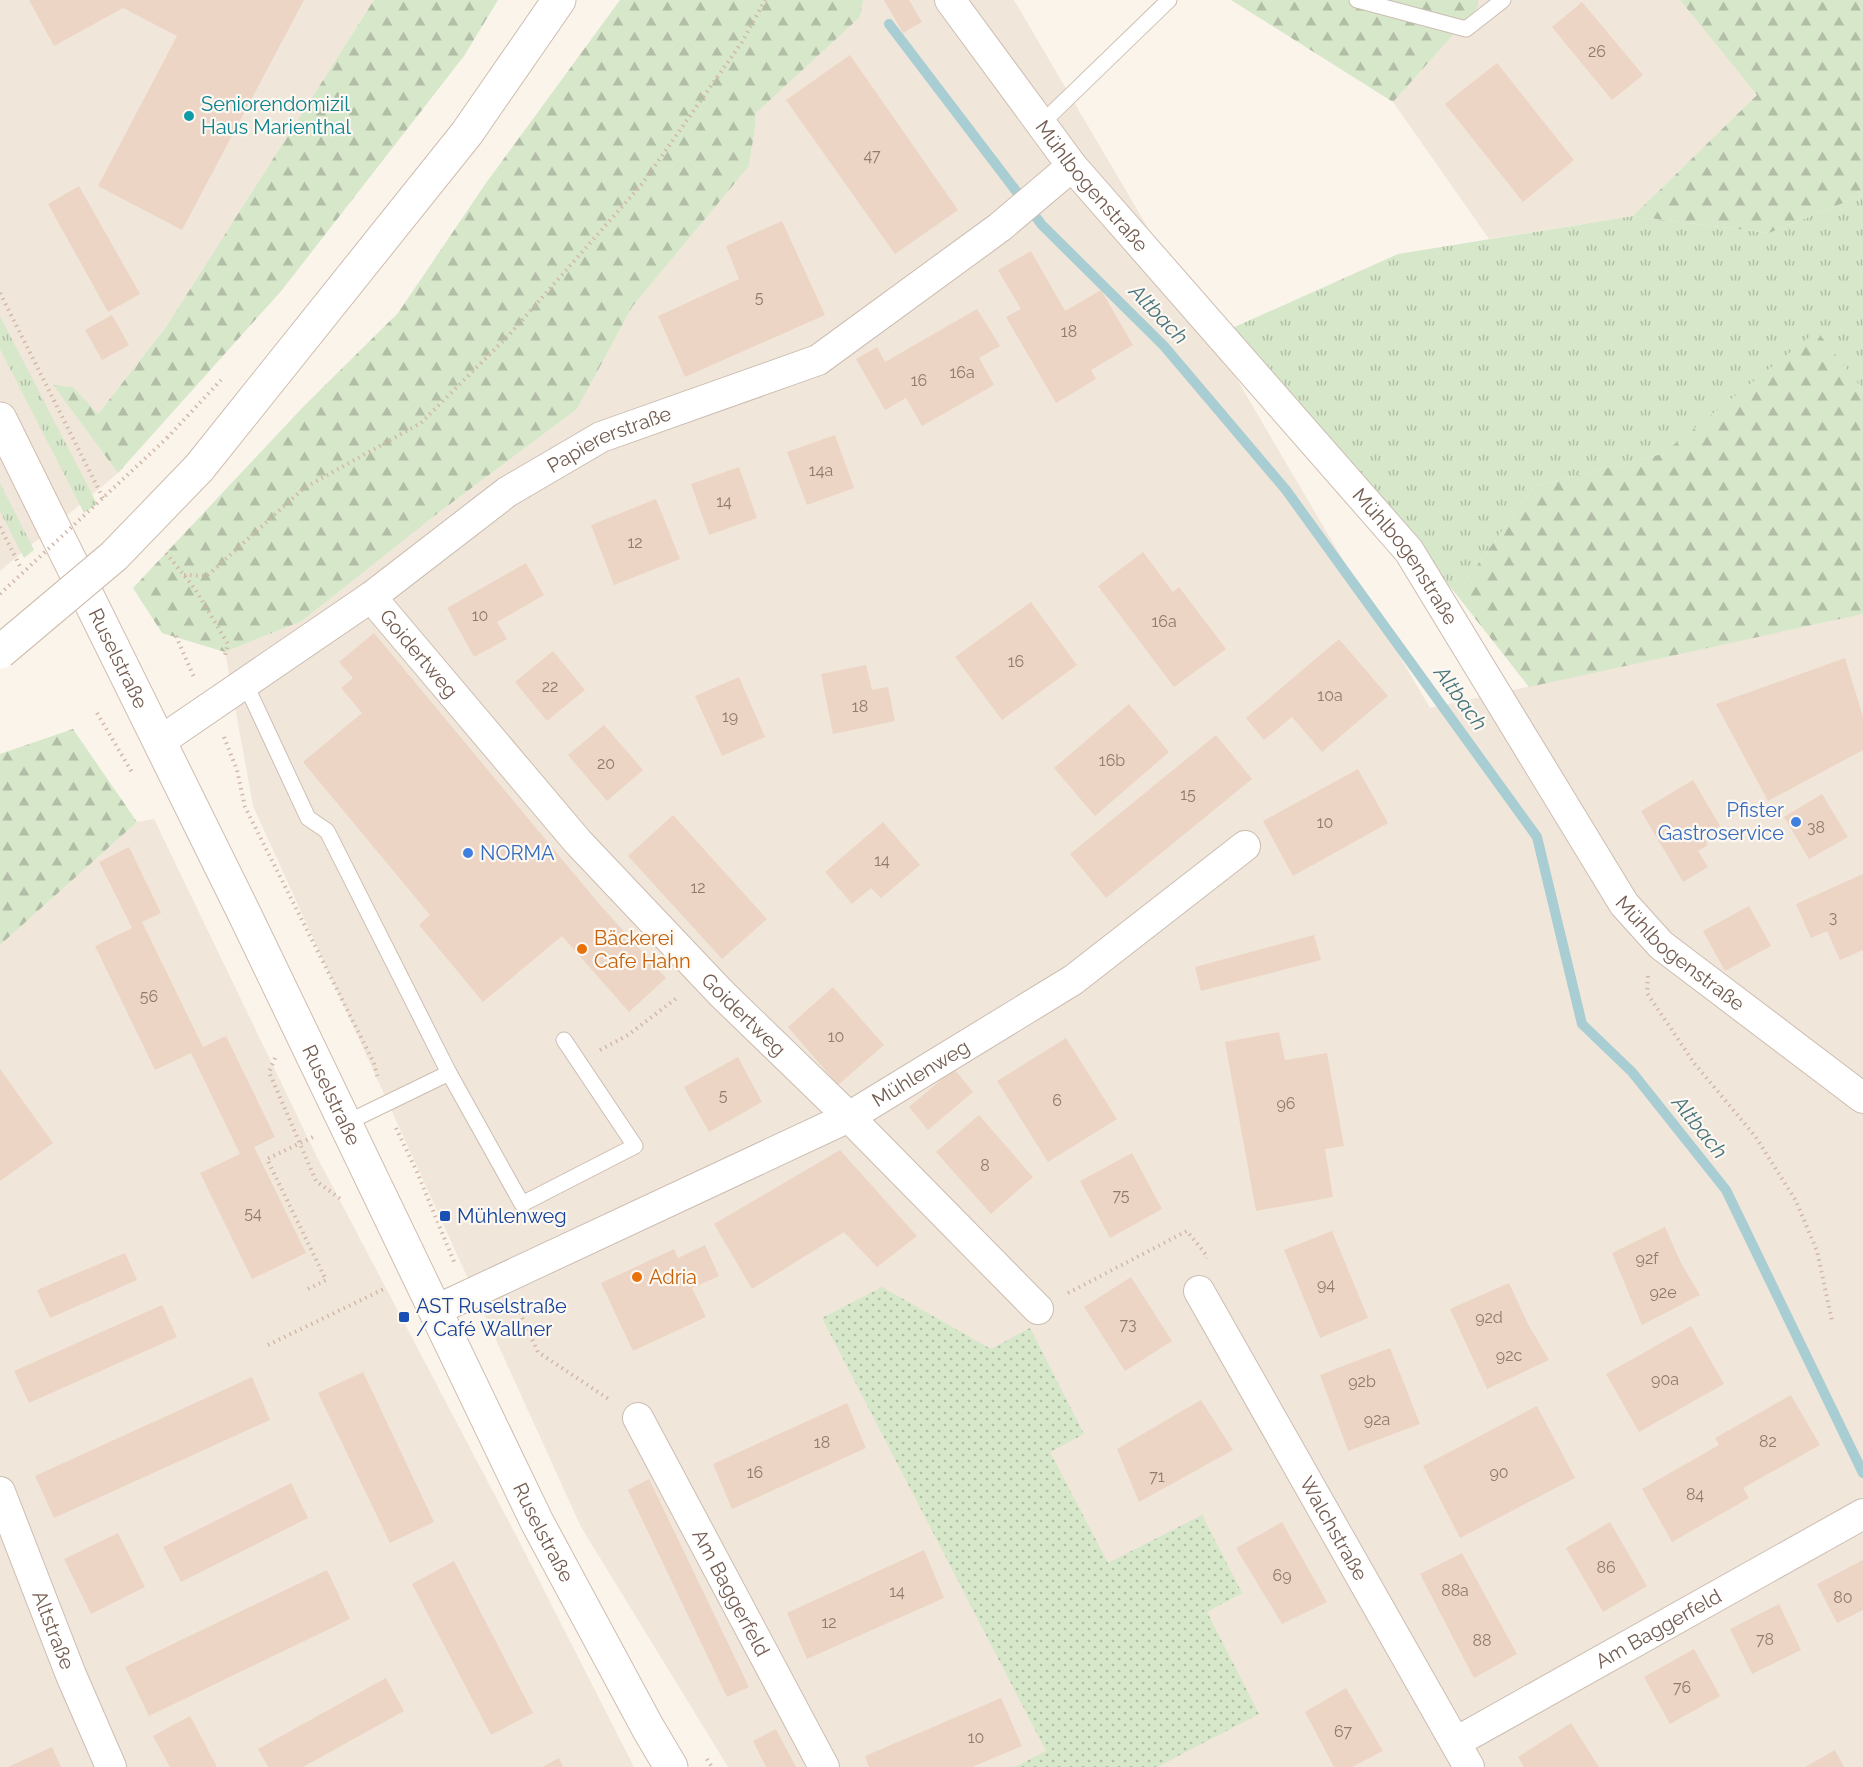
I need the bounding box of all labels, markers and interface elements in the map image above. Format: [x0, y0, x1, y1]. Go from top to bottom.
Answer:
house number: 26 [1588, 42, 1606, 61]
place label: Seniorendomizil Haus Marienthal [201, 92, 351, 139]
marker: Seniorendomizil Haus Marienthal [182, 109, 196, 123]
street label: Mühlbogenstraße [1030, 116, 1154, 257]
house number: 47 [863, 146, 881, 165]
water label: Altbach [1124, 278, 1194, 349]
house number: 5 [755, 288, 764, 307]
house number: 18 [1061, 322, 1077, 341]
house number: 16a [949, 363, 975, 382]
house number: 16 [911, 371, 927, 390]
street label: Papiererstraße [543, 401, 675, 478]
house number: 14a [809, 461, 833, 480]
street label: Mühlbogenstraße [1348, 483, 1463, 629]
house number: 14 [716, 492, 732, 511]
house number: 12 [627, 533, 643, 552]
street label: Ruselstraße [83, 604, 153, 713]
street label: Goidertweg [375, 604, 463, 703]
house number: 10 [472, 606, 488, 625]
house number: 16a [1151, 612, 1177, 631]
house number: 16 [1008, 652, 1024, 671]
water label: Altbach [1429, 660, 1493, 735]
house number: 22 [542, 677, 558, 696]
house number: 10a [1317, 686, 1343, 705]
house number: 18 [852, 697, 868, 716]
house number: 19 [722, 707, 738, 726]
house number: 16b [1099, 751, 1125, 770]
house number: 20 [597, 754, 615, 773]
house number: 15 [1180, 785, 1196, 804]
place label: Pfister Gastroservice [1658, 798, 1784, 845]
house number: 10 [1317, 813, 1333, 832]
marker: Pfister Gastroservice [1789, 815, 1803, 829]
house number: 38 [1807, 818, 1825, 837]
place label: NORMA [480, 841, 555, 865]
marker: NORMA [461, 846, 475, 860]
house number: 14 [874, 851, 890, 870]
house number: 12 [690, 878, 706, 897]
street label: Mühlbogenstraße [1611, 891, 1749, 1016]
house number: 3 [1829, 908, 1837, 927]
place label: Bäckerei Cafe Hahn [594, 926, 691, 973]
marker: Bäckerei Cafe Hahn [575, 942, 589, 956]
street label: Goidertweg [696, 968, 791, 1061]
house number: 56 [140, 987, 158, 1006]
house number: 10 [828, 1027, 844, 1046]
street label: Mühlenweg [867, 1034, 974, 1112]
street label: Ruselstraße [297, 1041, 366, 1149]
house number: 5 [719, 1086, 728, 1105]
water label: Altbach [1666, 1090, 1733, 1163]
house number: 6 [1052, 1091, 1062, 1110]
house number: 96 [1276, 1094, 1296, 1113]
house number: 8 [980, 1156, 990, 1175]
house number: 75 [1112, 1186, 1130, 1205]
house number: 54 [244, 1204, 262, 1223]
place label: Mühlenweg [457, 1204, 567, 1228]
marker: Mühlenweg [438, 1209, 452, 1223]
house number: 92f [1636, 1249, 1659, 1268]
place label: Adria [649, 1265, 697, 1289]
marker: Adria [630, 1270, 644, 1284]
house number: 94 [1317, 1275, 1335, 1294]
house number: 92e [1649, 1283, 1677, 1302]
place label: AST Ruselstraße / Café Wallner [416, 1294, 567, 1341]
house number: 92d [1475, 1308, 1503, 1327]
marker: AST Ruselstraße / Café Wallner [397, 1310, 411, 1324]
house number: 73 [1119, 1315, 1137, 1334]
house number: 92c [1496, 1346, 1522, 1365]
house number: 90a [1651, 1370, 1679, 1389]
house number: 92b [1348, 1372, 1376, 1391]
house number: 92a [1364, 1410, 1390, 1429]
house number: 82 [1759, 1432, 1777, 1451]
house number: 18 [814, 1433, 830, 1452]
house number: 16 [747, 1463, 763, 1482]
house number: 90 [1489, 1463, 1509, 1482]
house number: 71 [1149, 1467, 1165, 1486]
street label: Walchstraße [1295, 1472, 1373, 1585]
street label: Ruselstraße [508, 1479, 579, 1587]
house number: 84 [1686, 1485, 1704, 1504]
street label: Am Baggerfeld [687, 1525, 775, 1660]
house number: 86 [1596, 1558, 1616, 1577]
house number: 69 [1272, 1566, 1292, 1585]
house number: 88a [1441, 1581, 1469, 1600]
house number: 14 [889, 1582, 905, 1601]
street label: Am Baggerfeld [1591, 1584, 1726, 1673]
street label: Altstraße [27, 1587, 80, 1673]
house number: 80 [1833, 1588, 1853, 1607]
house number: 12 [821, 1613, 837, 1632]
house number: 78 [1756, 1630, 1774, 1649]
house number: 88 [1473, 1631, 1491, 1650]
house number: 76 [1673, 1678, 1691, 1697]
house number: 67 [1334, 1722, 1353, 1741]
house number: 10 [968, 1728, 984, 1747]

